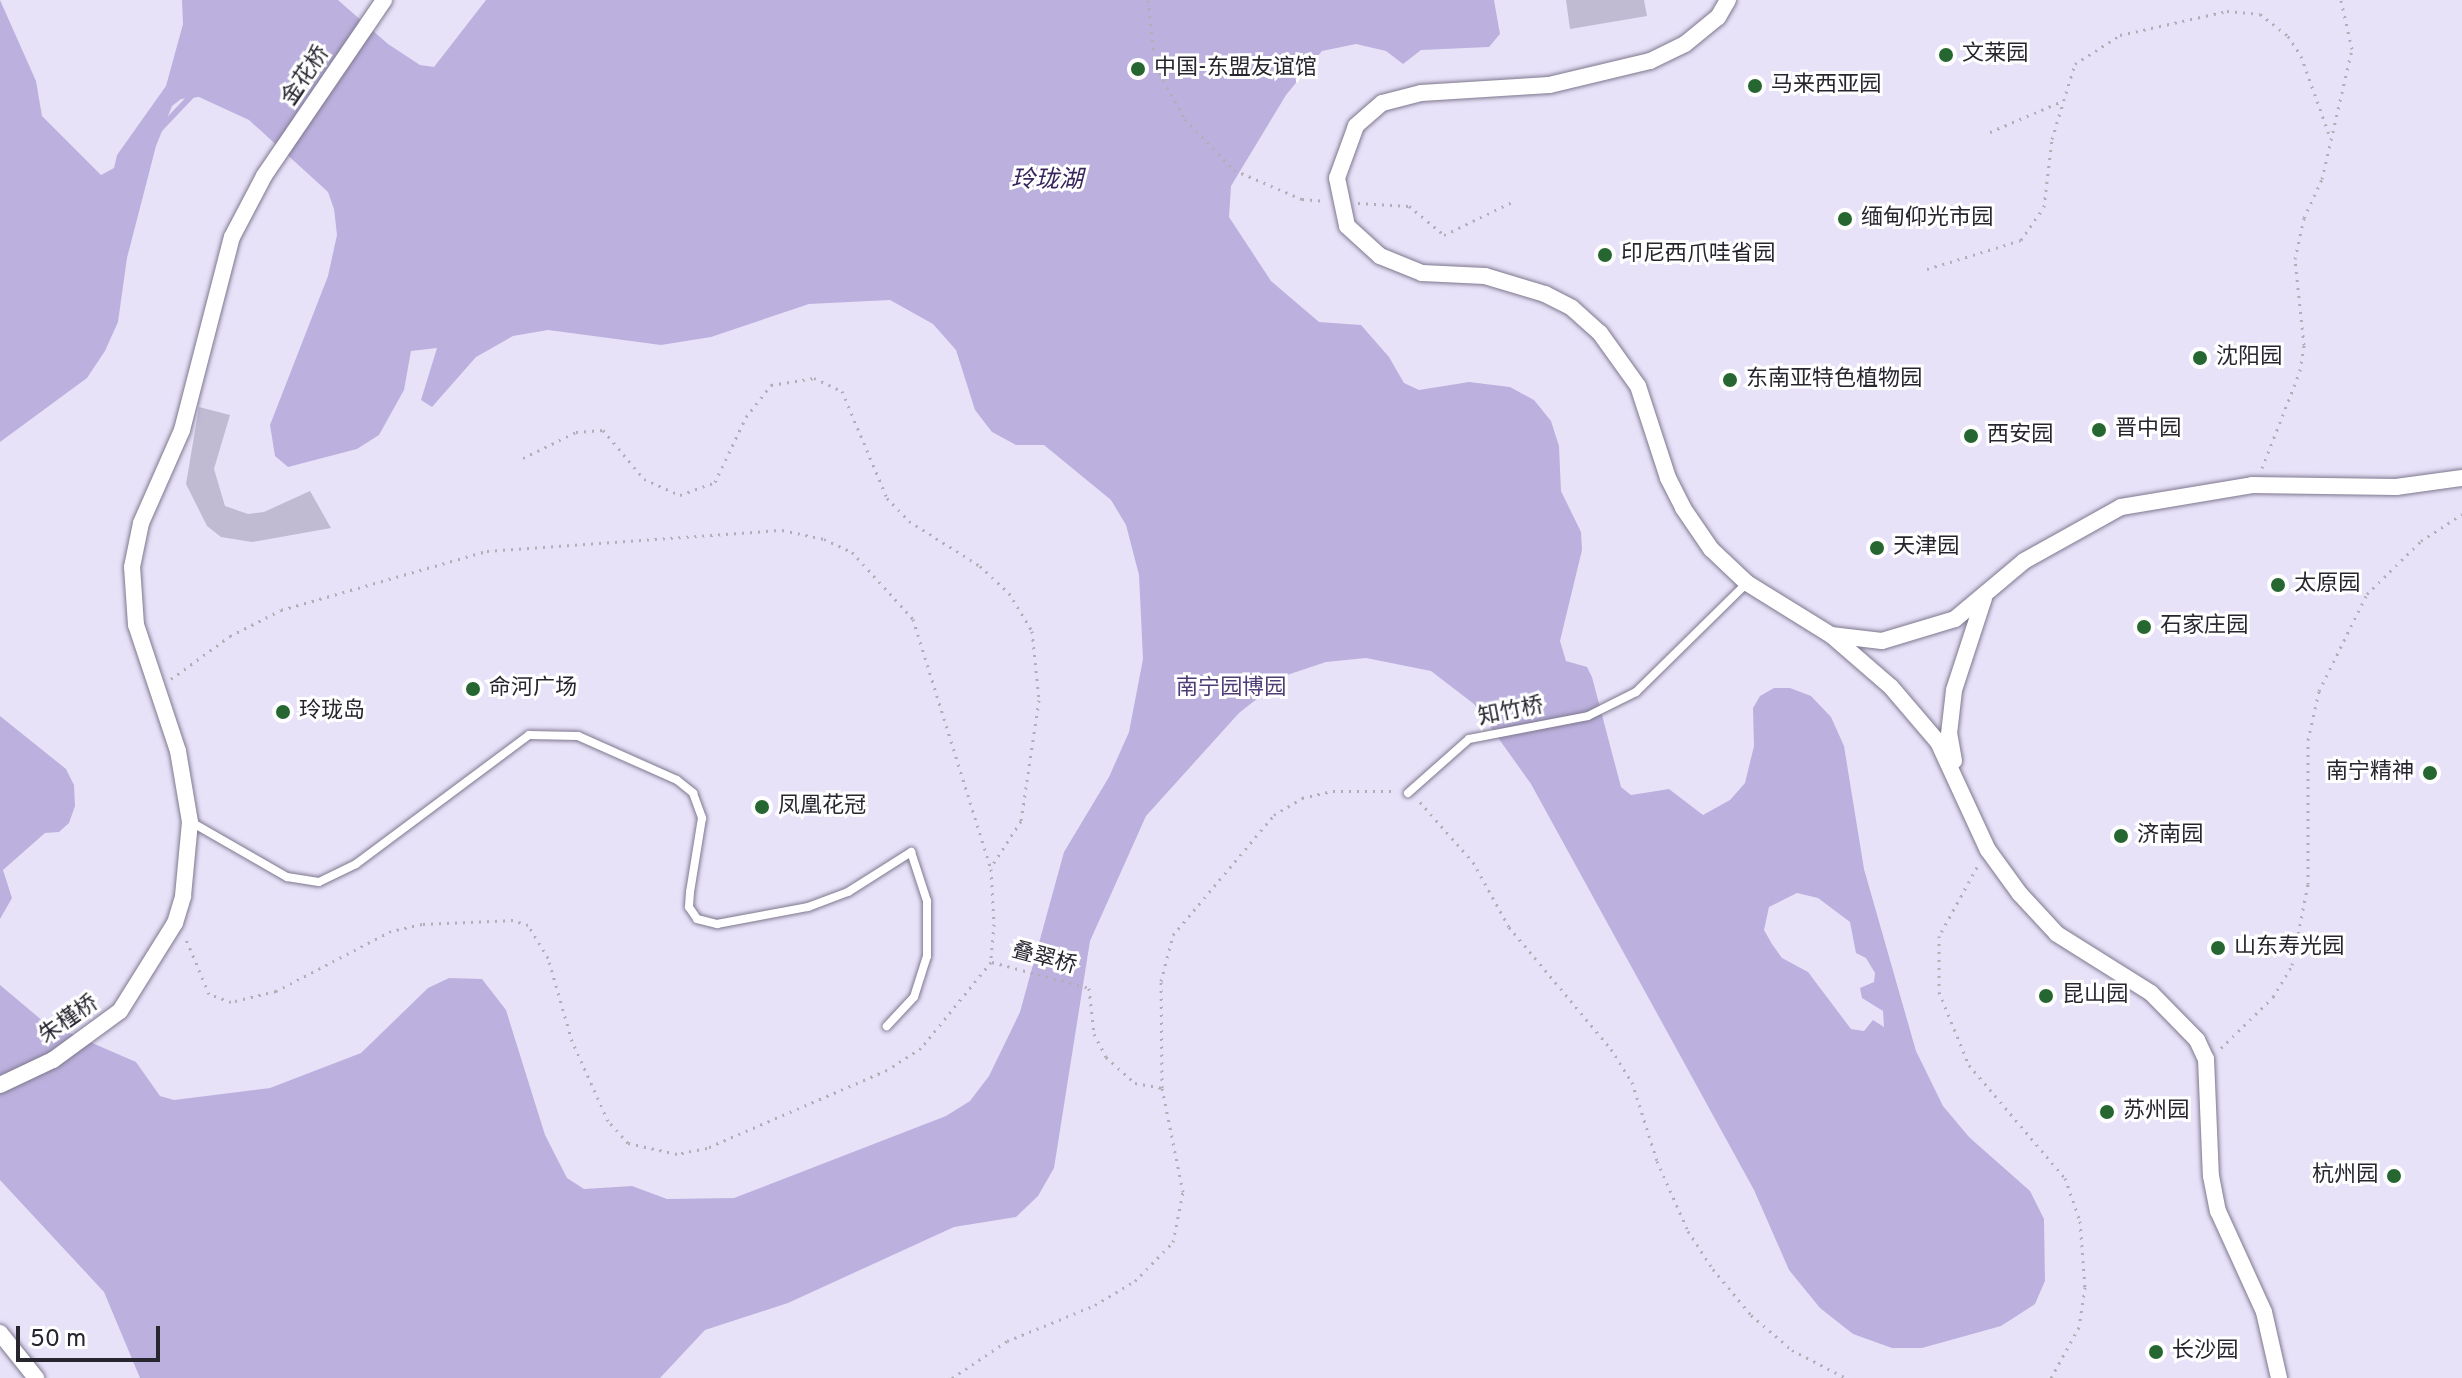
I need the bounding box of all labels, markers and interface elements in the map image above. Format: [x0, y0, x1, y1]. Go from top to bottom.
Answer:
street label: 金花桥 [277, 41, 335, 111]
place label: 文莱园 [1962, 42, 2028, 68]
marker: 文莱园 [1937, 46, 1955, 64]
place label: 中国-东盟友谊馆 [1154, 56, 1317, 82]
marker: 中国-东盟友谊馆 [1129, 60, 1147, 78]
place label: 马来西亚园 [1771, 73, 1881, 99]
marker: 马来西亚园 [1746, 77, 1764, 95]
water label: 玲珑湖 [1011, 168, 1083, 196]
place label: 缅甸·仰光市园 [1861, 206, 1993, 232]
marker: 缅甸·仰光市园 [1836, 210, 1854, 228]
place label: 印尼·西爪哇省园 [1621, 242, 1775, 268]
marker: 印尼·西爪哇省园 [1596, 246, 1614, 264]
place label: 沈阳园 [2216, 345, 2282, 371]
marker: 沈阳园 [2191, 349, 2209, 367]
place label: 东南亚特色植物园 [1746, 367, 1922, 393]
marker: 东南亚特色植物园 [1721, 371, 1739, 389]
place label: 晋中园 [2115, 417, 2181, 443]
marker: 晋中园 [2090, 421, 2108, 439]
place label: 西安园 [1987, 423, 2053, 449]
marker: 西安园 [1962, 427, 1980, 445]
place label: 天津园 [1893, 535, 1959, 561]
marker: 天津园 [1868, 539, 1886, 557]
place label: 太原园 [2294, 572, 2360, 598]
marker: 太原园 [2269, 576, 2287, 594]
place label: 石家庄园 [2160, 614, 2248, 640]
marker: 石家庄园 [2135, 618, 2153, 636]
place label: 命河广场 [489, 676, 577, 702]
park label: 南宁园博园 [1176, 676, 1286, 702]
marker: 命河广场 [464, 680, 482, 698]
street label: 知竹桥 [1476, 693, 1546, 731]
place label: 玲珑岛 [299, 699, 365, 725]
marker: 玲珑岛 [274, 703, 292, 721]
place label: 南宁精神 [2326, 760, 2414, 786]
marker: 南宁精神 [2421, 764, 2439, 782]
place label: 凤凰花冠 [778, 794, 866, 820]
marker: 凤凰花冠 [753, 798, 771, 816]
place label: 济南园 [2137, 823, 2203, 849]
marker: 济南园 [2112, 827, 2130, 845]
place label: 山东寿光园 [2234, 935, 2344, 961]
street label: 叠翠桥 [1009, 938, 1079, 980]
marker: 山东寿光园 [2209, 939, 2227, 957]
place label: 昆山园 [2062, 983, 2128, 1009]
marker: 昆山园 [2037, 987, 2055, 1005]
street label: 朱槿桥 [34, 990, 104, 1050]
place label: 苏州园 [2123, 1099, 2189, 1125]
marker: 苏州园 [2098, 1103, 2116, 1121]
place label: 杭州园 [2312, 1163, 2378, 1189]
marker: 杭州园 [2385, 1167, 2403, 1185]
scale bar [20, 1310, 164, 1360]
text: 50 m [30, 1325, 86, 1355]
place label: 长沙园 [2172, 1339, 2238, 1365]
marker: 长沙园 [2147, 1343, 2165, 1361]

